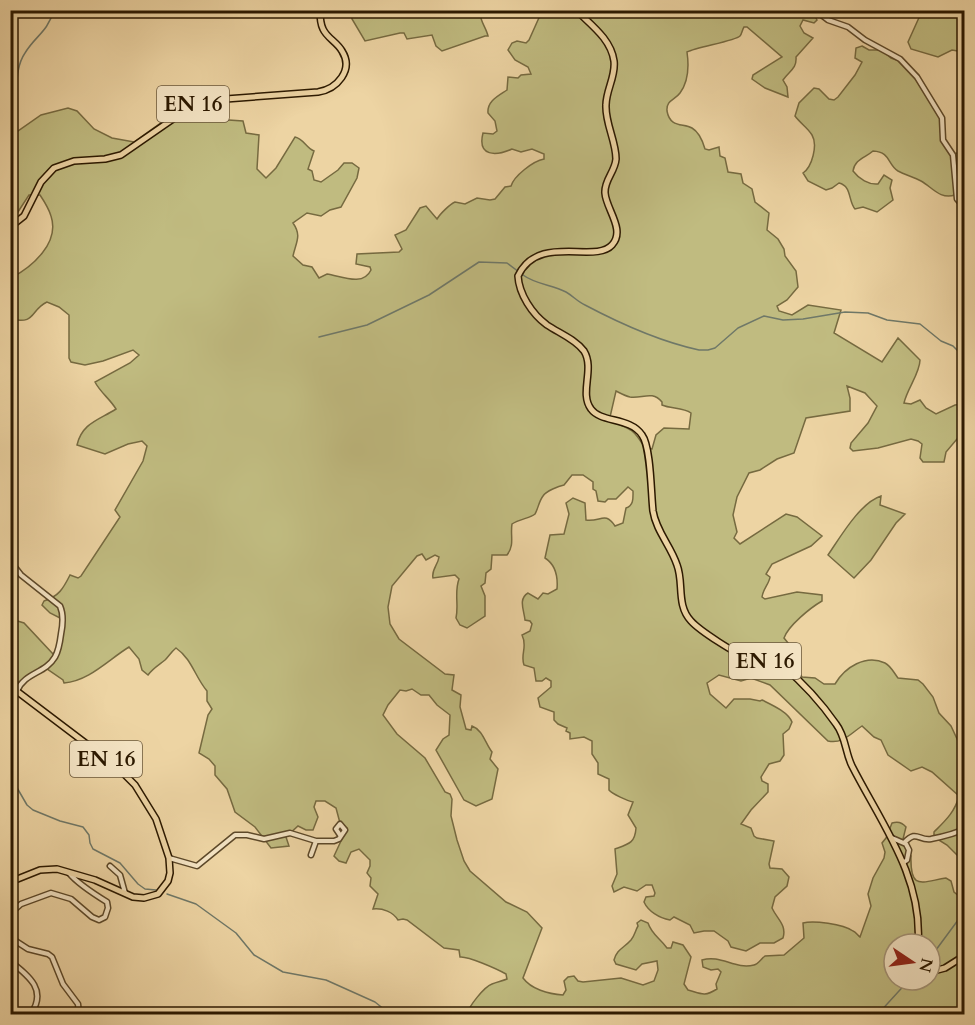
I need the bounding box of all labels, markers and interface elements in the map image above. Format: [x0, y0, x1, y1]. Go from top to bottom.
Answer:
road number: EN 16 [157, 86, 229, 122]
road number: EN 16 [729, 643, 801, 679]
road number: EN 16 [70, 741, 142, 777]
north arrow [882, 932, 942, 992]
text: N [913, 956, 938, 974]

